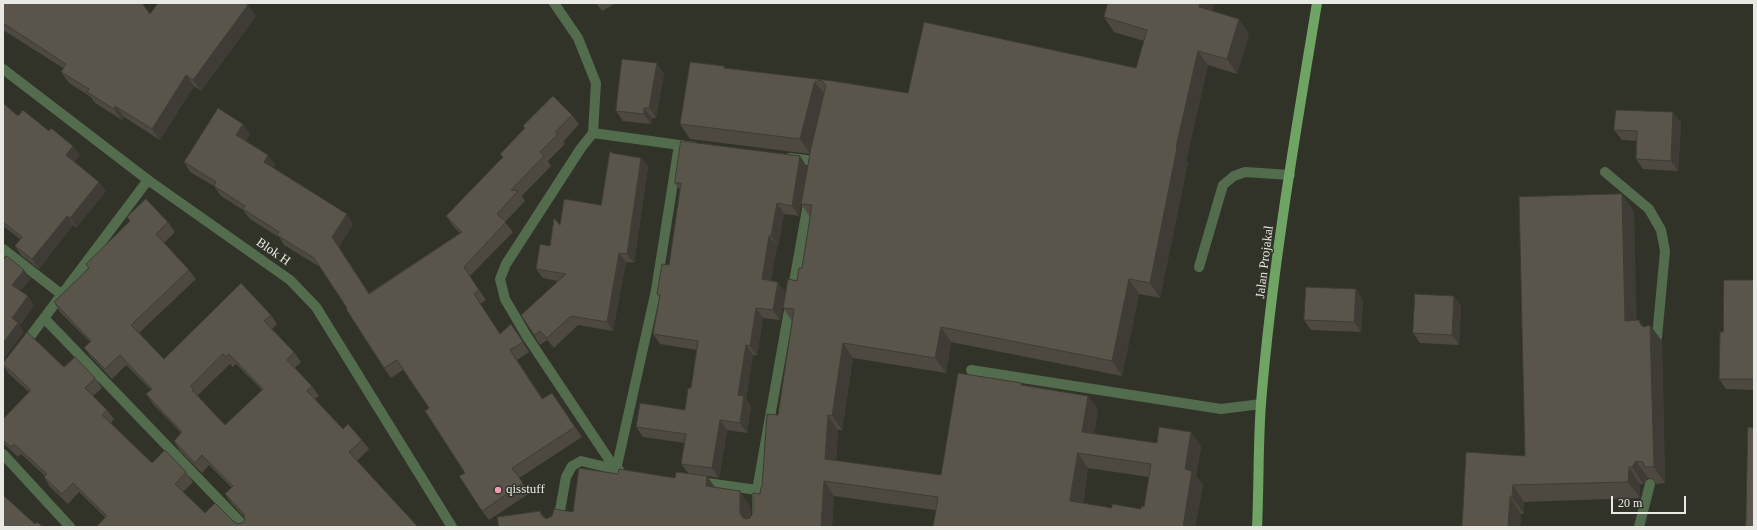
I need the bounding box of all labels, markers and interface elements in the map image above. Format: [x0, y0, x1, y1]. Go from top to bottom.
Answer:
street label: Jalan Projakal [1253, 225, 1277, 299]
street label: Blok H [253, 235, 293, 269]
place label: qisstuff [506, 482, 545, 498]
marker: qisstuff [493, 485, 503, 495]
scale bar [1613, 488, 1688, 514]
text: 20 m [1618, 496, 1642, 510]

